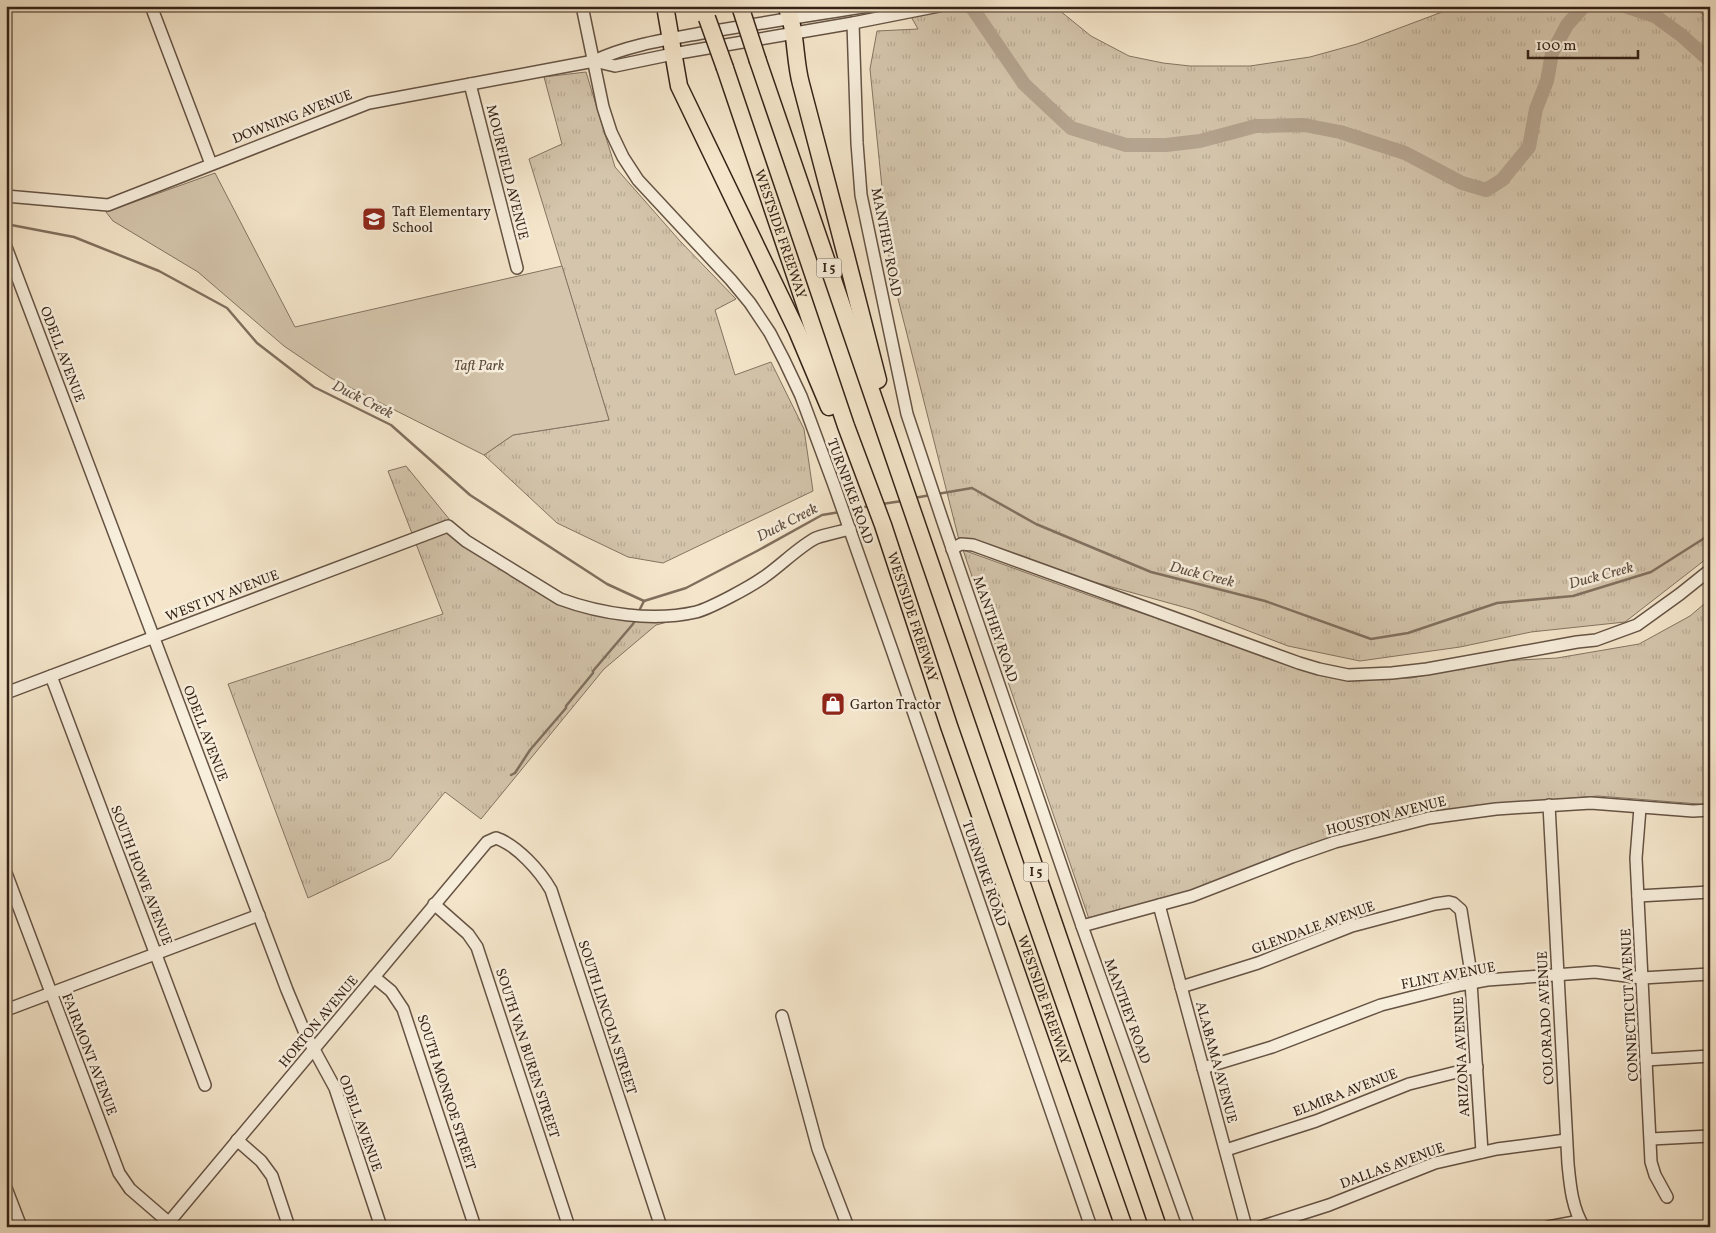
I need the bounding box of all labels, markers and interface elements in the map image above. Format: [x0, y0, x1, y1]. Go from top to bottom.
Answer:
scale bar [1528, 28, 1638, 60]
text: 100 m [1536, 36, 1576, 57]
street label: DOWNING AVENUE [230, 86, 355, 149]
street label: MOURFIELD AVENUE [481, 103, 533, 242]
street label: WESTSIDE FREEWAY [749, 167, 810, 302]
street label: MANTHEY ROAD [866, 186, 905, 298]
place label: Taft Elementary School [392, 203, 491, 238]
school or university icon: Taft Elementary School [361, 206, 387, 232]
road number: I 5 [816, 258, 842, 278]
street label: ODELL AVENUE [35, 304, 89, 405]
park label: Taft Park [454, 357, 505, 376]
water label: Duck Creek [328, 376, 397, 425]
street label: TURNPIKE ROAD [822, 436, 878, 547]
water label: Duck Creek [753, 499, 822, 548]
street label: WESTSIDE FREEWAY [881, 550, 942, 685]
water label: Duck Creek [1167, 557, 1236, 594]
water label: Duck Creek [1567, 558, 1636, 595]
street label: WEST IVY AVENUE [163, 566, 282, 627]
street label: MANTHEY ROAD [968, 574, 1022, 685]
street label: ODELL AVENUE [178, 683, 232, 784]
shop icon: Garton Tractor [820, 691, 846, 717]
place label: Garton Tractor [850, 696, 941, 715]
street label: HOUSTON AVENUE [1324, 792, 1448, 841]
street label: SOUTH HOWE AVENUE [105, 803, 176, 948]
street label: TURNPIKE ROAD [957, 818, 1011, 929]
road number: I 5 [1024, 862, 1048, 882]
street label: GLENDALE AVENUE [1249, 897, 1378, 960]
street label: CONNECTICUT AVENUE [1617, 928, 1644, 1082]
street label: WESTSIDE FREEWAY [1012, 933, 1075, 1067]
street label: SOUTH LINCOLN STREET [573, 938, 641, 1097]
street label: COLORADO AVENUE [1534, 951, 1559, 1085]
street label: MANTHEY ROAD [1099, 956, 1154, 1067]
street label: FLINT AVENUE [1400, 958, 1497, 995]
street label: SOUTH VAN BUREN STREET [490, 966, 563, 1141]
street label: HORTON AVENUE [275, 972, 363, 1072]
street label: FAIRMONT AVENUE [56, 991, 121, 1118]
street label: ARIZONA AVENUE [1450, 996, 1475, 1117]
street label: ALABAMA AVENUE [1190, 999, 1241, 1125]
street label: SOUTH MONROE STREET [411, 1012, 480, 1173]
street label: ELMIRA AVENUE [1291, 1065, 1401, 1122]
street label: ODELL AVENUE [333, 1073, 386, 1174]
street label: DALLAS AVENUE [1338, 1139, 1447, 1194]

